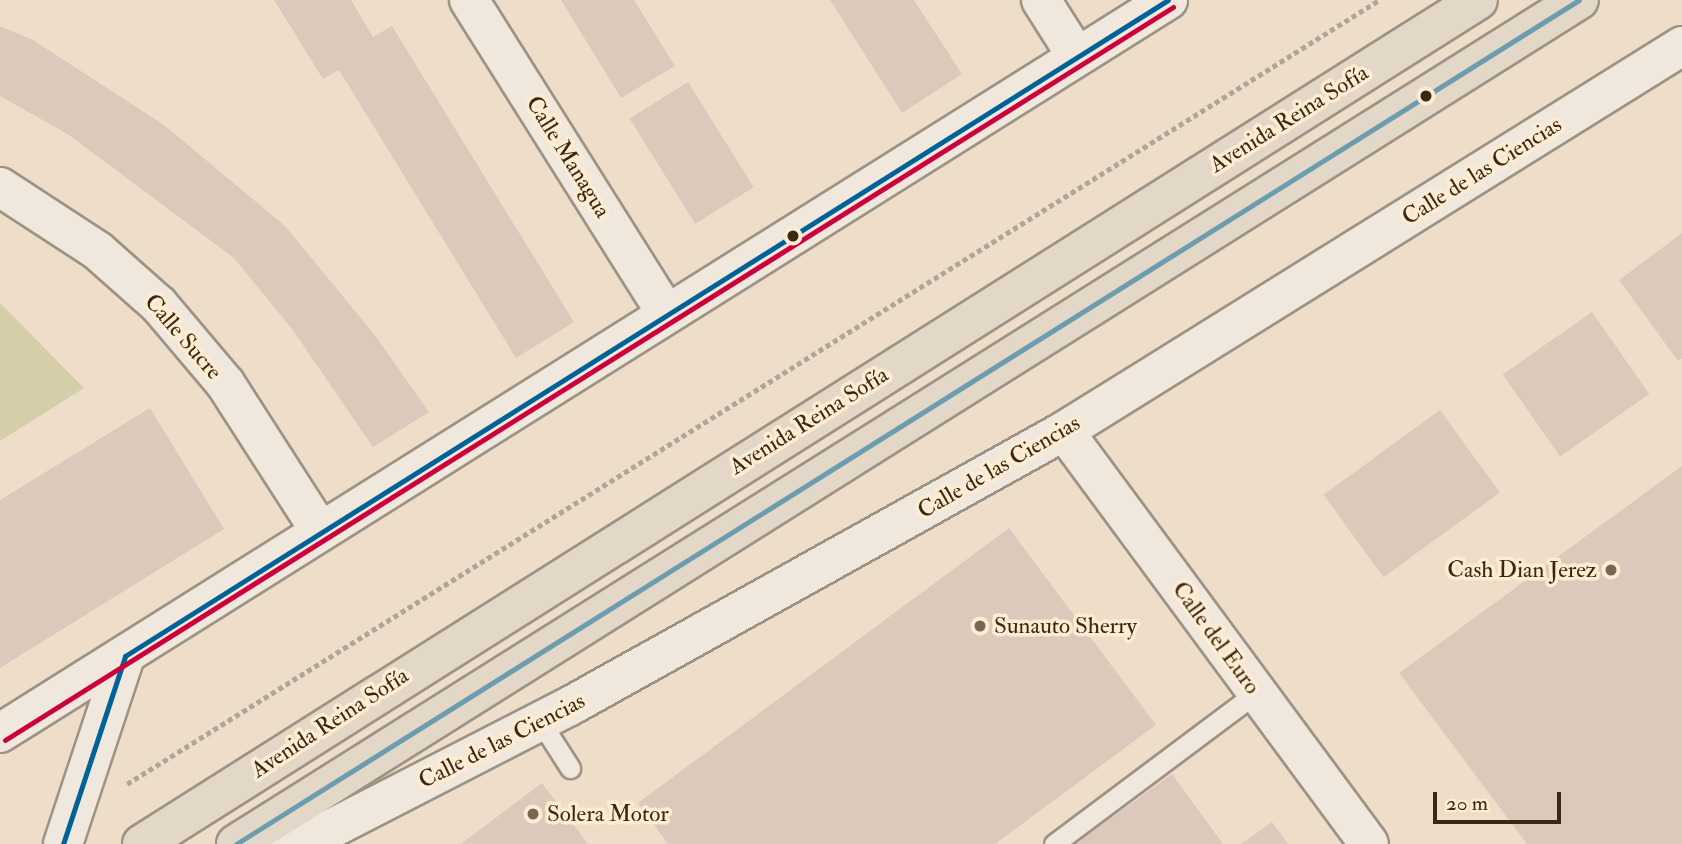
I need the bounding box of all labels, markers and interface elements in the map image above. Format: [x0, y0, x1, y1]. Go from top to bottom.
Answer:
street label: Avenida Reina Sofía [1205, 59, 1373, 179]
unlabelled marker [1419, 89, 1433, 103]
street label: Calle Managua [520, 91, 616, 223]
street label: Calle de las Ciencias [1397, 111, 1567, 231]
unlabelled marker [786, 229, 800, 243]
street label: Calle Sucre [138, 289, 228, 385]
street label: Avenida Reina Sofía [725, 361, 893, 481]
street label: Calle de las Ciencias [913, 409, 1085, 525]
place label: Cash Dian Jerez [1447, 556, 1597, 584]
marker: Cash Dian Jerez [1603, 562, 1619, 578]
street label: Calle del Euro [1166, 576, 1266, 700]
place label: Sunauto Sherry [994, 612, 1137, 640]
marker: Sunauto Sherry [972, 618, 988, 634]
street label: Avenida Reina Sofía [246, 662, 414, 784]
street label: Calle de las Ciencias [414, 687, 590, 795]
scale bar [1437, 778, 1565, 822]
text: 20 m [1446, 790, 1488, 817]
place label: Solera Motor [547, 800, 669, 828]
marker: Solera Motor [525, 806, 541, 822]

